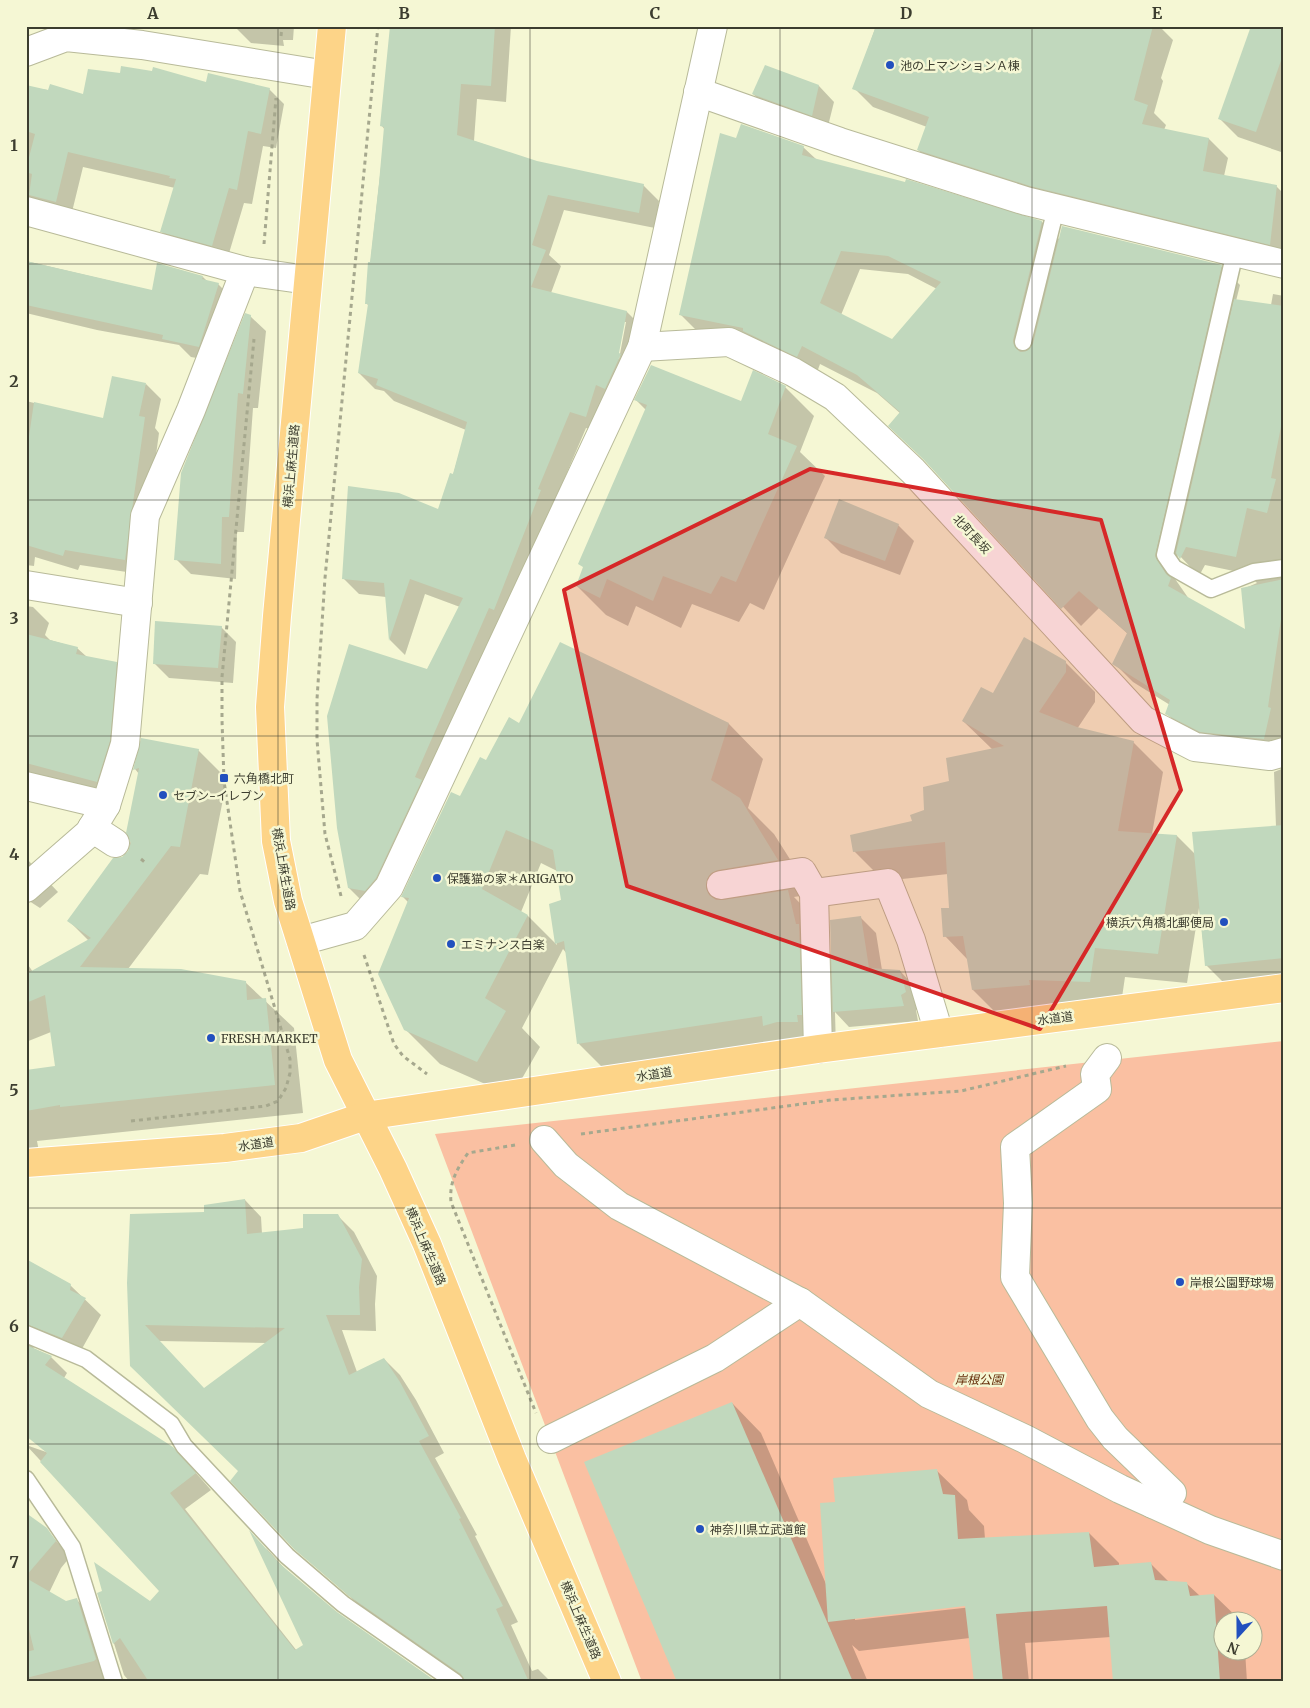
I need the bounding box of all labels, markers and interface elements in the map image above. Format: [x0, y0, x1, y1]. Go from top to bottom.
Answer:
text: A [146, 3, 159, 23]
text: B [398, 3, 410, 23]
text: C [650, 3, 660, 23]
text: D [900, 3, 912, 23]
text: E [1152, 3, 1163, 23]
place label: 池の上マンションＡ棟 [900, 58, 1020, 73]
marker: 池の上マンションＡ棟 [884, 59, 896, 71]
text: 1 [10, 135, 18, 155]
text: 2 [9, 371, 19, 391]
street label: 横浜上麻生道路 [280, 423, 302, 509]
street label: 北町長坂 [950, 511, 994, 557]
text: 3 [9, 608, 19, 628]
place label: 六角橋北町 [234, 771, 294, 786]
marker: 六角橋北町 [218, 772, 230, 784]
place label: セブン-イレブン [173, 788, 264, 803]
marker: セブン-イレブン [157, 789, 169, 801]
street label: 横浜上麻生道路 [269, 826, 299, 912]
text: 4 [9, 844, 19, 864]
place label: 保護猫の家＊ARIGATO [447, 871, 574, 886]
marker: 保護猫の家＊ARIGATO [431, 872, 443, 884]
place label: 横浜六角橋北郵便局 [1106, 915, 1214, 930]
marker: 横浜六角橋北郵便局 [1218, 916, 1230, 928]
place label: エミナンス白楽 [461, 937, 545, 952]
marker: エミナンス白楽 [445, 938, 457, 950]
street label: 水道道 [1036, 1008, 1074, 1028]
place label: FRESH MARKET [221, 1031, 318, 1046]
marker: FRESH MARKET [205, 1032, 217, 1044]
street label: 水道道 [635, 1064, 673, 1084]
text: 5 [9, 1080, 19, 1100]
street label: 水道道 [237, 1134, 275, 1154]
street label: 横浜上麻生道路 [403, 1204, 449, 1288]
place label: 岸根公園野球場 [1190, 1275, 1274, 1290]
marker: 岸根公園野球場 [1174, 1276, 1186, 1288]
text: 6 [9, 1316, 19, 1336]
park label: 岸根公園 [955, 1372, 1005, 1387]
place label: 神奈川県立武道館 [710, 1522, 806, 1537]
marker: 神奈川県立武道館 [694, 1523, 706, 1535]
text: 7 [9, 1552, 19, 1572]
street label: 横浜上麻生道路 [558, 1578, 604, 1662]
north arrow [1212, 1610, 1262, 1660]
text: N [1225, 1638, 1242, 1659]

